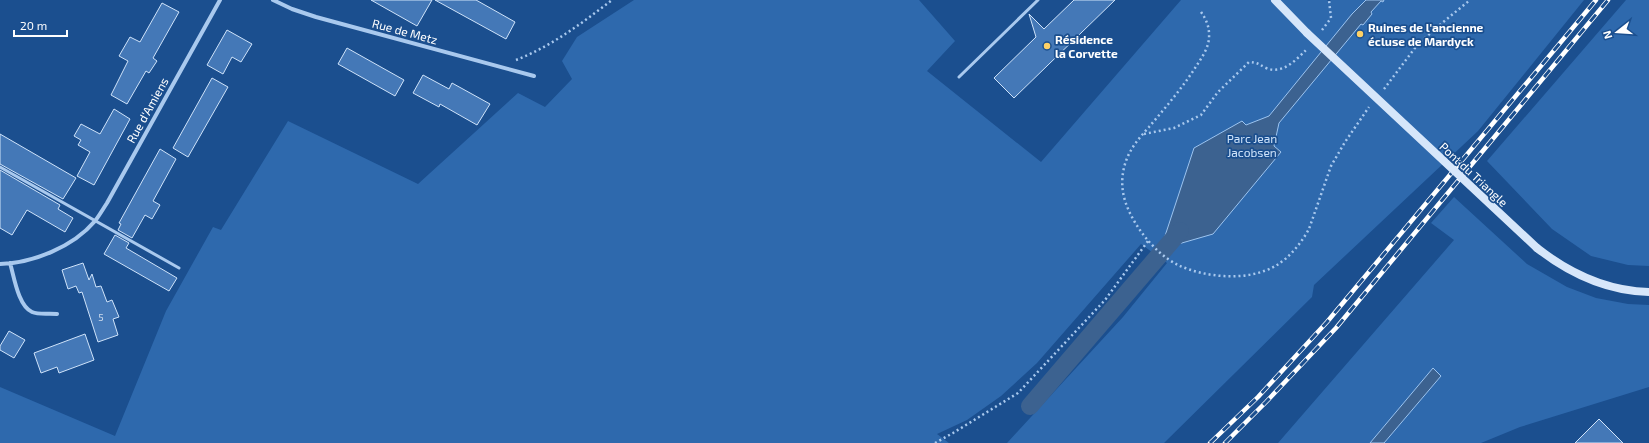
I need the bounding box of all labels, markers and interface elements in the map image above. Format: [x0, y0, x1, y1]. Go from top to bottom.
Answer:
scale bar [14, 12, 67, 38]
north arrow [1597, 12, 1637, 52]
street label: Rue de Metz [371, 16, 439, 46]
text: 20 m [20, 18, 47, 32]
place label: Ruines de l'ancienne écluse de Mardyck [1368, 20, 1484, 49]
marker: Ruines de l'ancienne écluse de Mardyck [1355, 29, 1365, 39]
text: N [1600, 29, 1614, 41]
place label: Résidence la Corvette [1055, 32, 1118, 60]
marker: Résidence la Corvette [1042, 41, 1052, 51]
street label: Rue d'Amiens [123, 75, 171, 145]
park label: Parc Jean Jacobsen [1227, 131, 1277, 159]
street label: Pont du Triangle [1437, 139, 1511, 209]
house number: 5 [98, 311, 104, 323]

